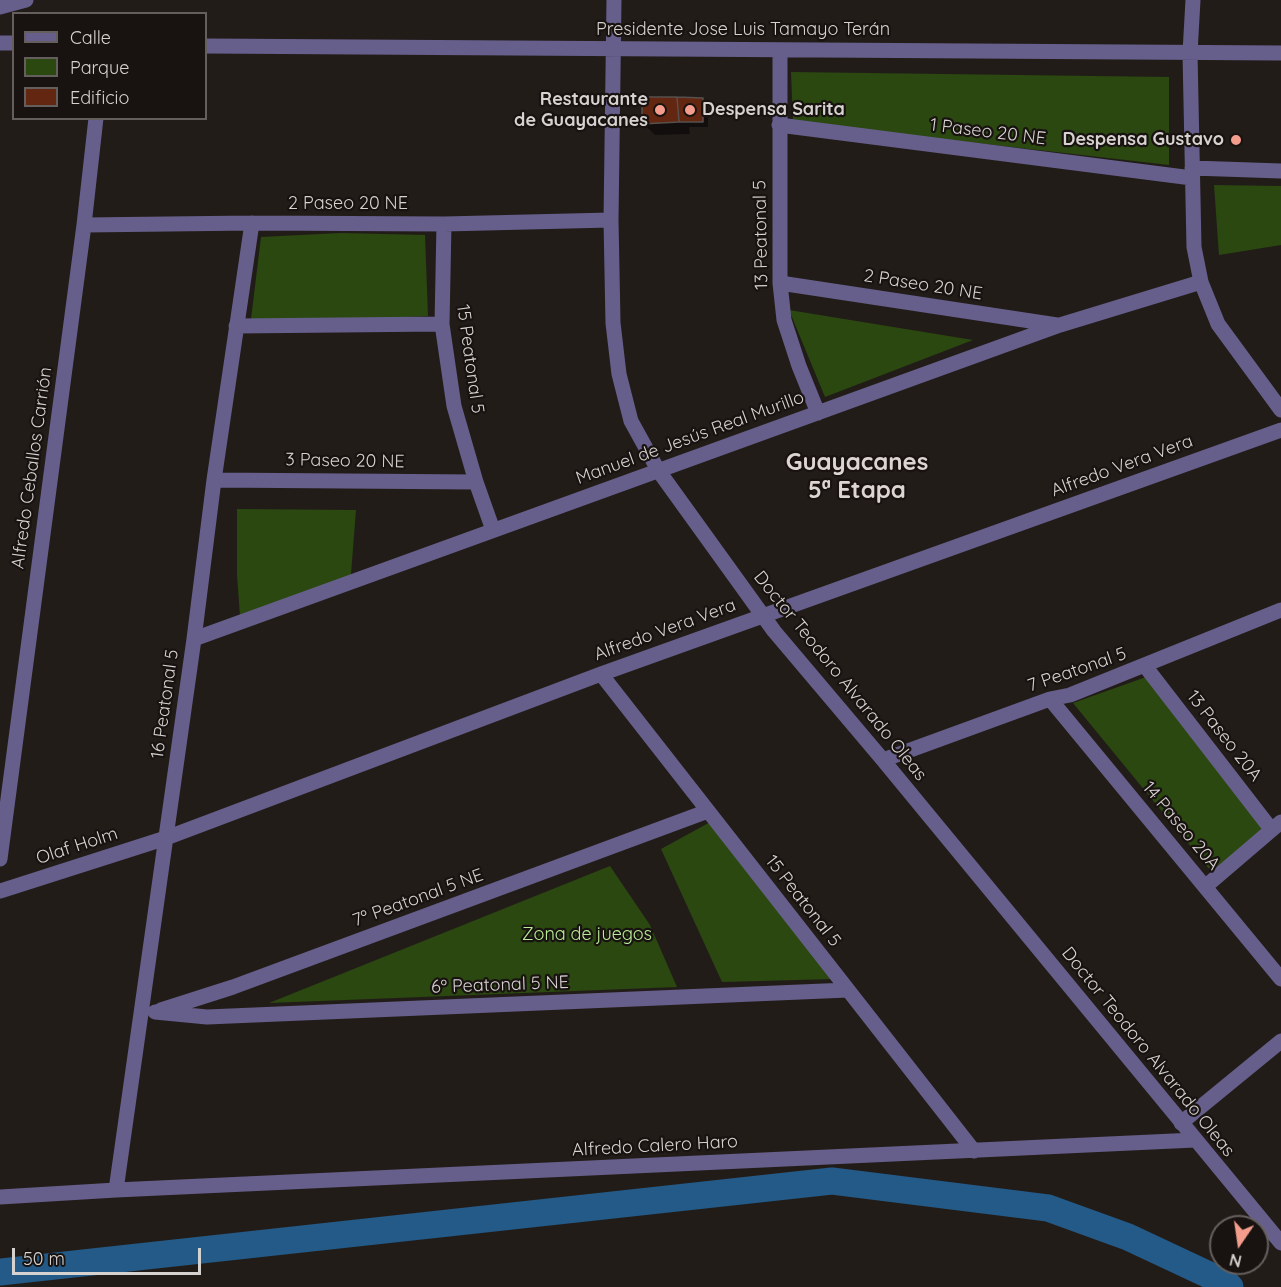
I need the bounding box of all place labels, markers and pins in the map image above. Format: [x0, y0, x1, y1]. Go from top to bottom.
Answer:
place label: Restaurante de Guayacanes [514, 89, 648, 132]
place label: Despensa Sarita [702, 99, 845, 121]
marker: Restaurante de Guayacanes [653, 103, 667, 117]
marker: Despensa Sarita [683, 103, 697, 117]
place label: Despensa Gustavo [1062, 129, 1224, 151]
marker: Despensa Gustavo [1229, 133, 1243, 147]

